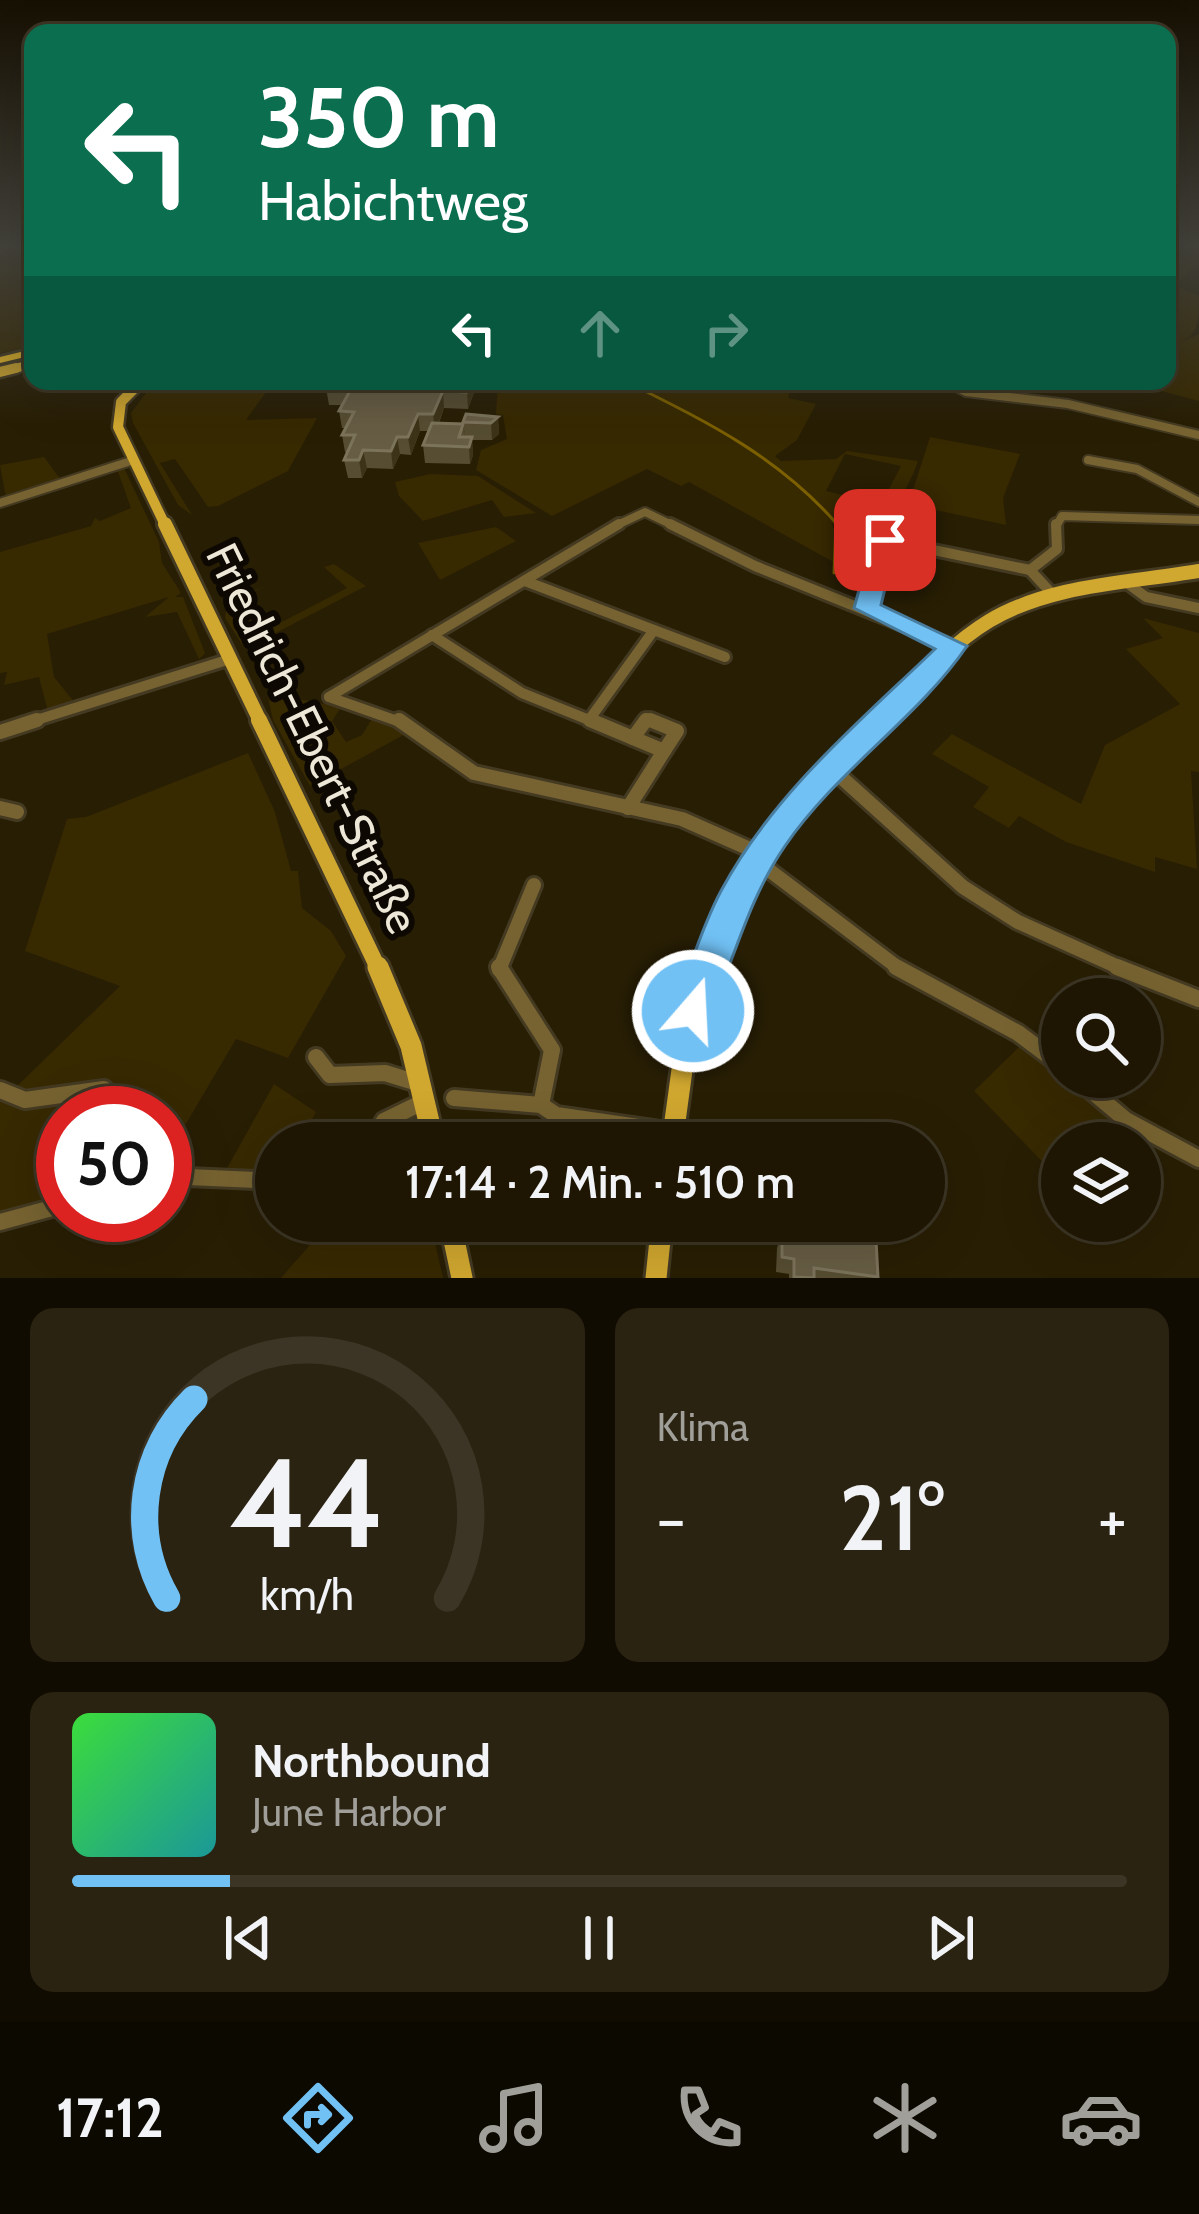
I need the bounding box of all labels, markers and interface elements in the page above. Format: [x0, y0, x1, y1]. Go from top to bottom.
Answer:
text: 350 m [258, 66, 500, 168]
icon: left [60, 72, 216, 228]
text: Habichtweg [258, 168, 528, 234]
icon: left [441, 300, 507, 366]
icon: ahead [567, 300, 633, 366]
icon: right [693, 300, 759, 366]
pin [834, 489, 936, 591]
icon: arrive [852, 507, 918, 573]
street label: Friedrich-Ebert-Straße [195, 534, 431, 942]
position arrow [630, 948, 756, 1074]
map controls [1041, 978, 1161, 1242]
button: search [1041, 978, 1161, 1098]
speed limit sign: 50 [36, 1086, 192, 1242]
button: layers [1041, 1122, 1161, 1242]
text: 17:14 · 2 Min. · 510 m [405, 1155, 795, 1209]
text: Klima [657, 1403, 749, 1451]
text: 44 [230, 1427, 385, 1578]
text: 21° [839, 1463, 944, 1573]
text: − [657, 1478, 686, 1559]
text: + [1098, 1478, 1127, 1559]
text: km/h [260, 1569, 354, 1621]
text: Northbound [252, 1734, 491, 1788]
text: June Harbor [252, 1788, 446, 1836]
icon: previous [215, 1905, 281, 1971]
icon: pause [566, 1905, 632, 1971]
icon: next [918, 1905, 984, 1971]
icon: directions [276, 2076, 360, 2160]
icon: music [472, 2076, 556, 2160]
icon: phone [667, 2076, 751, 2160]
icon: climate [863, 2076, 947, 2160]
icon: car [1059, 2076, 1143, 2160]
text: 17:12 [56, 2085, 164, 2151]

